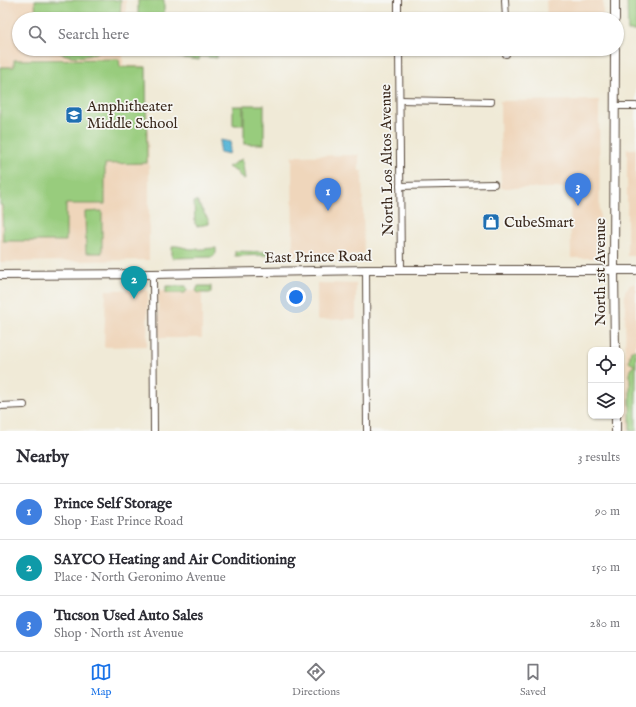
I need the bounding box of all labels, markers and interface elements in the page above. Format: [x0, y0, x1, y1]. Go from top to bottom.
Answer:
search box [12, 12, 624, 56]
icon: search [26, 23, 48, 45]
text: Search here [58, 25, 129, 44]
street label: North Los Altos Avenue [376, 84, 398, 236]
place label: Amphitheater Middle School [86, 97, 178, 133]
school or university icon: Amphitheater Middle School [64, 105, 84, 125]
pin: 3 [565, 173, 591, 206]
pin: 1 [315, 178, 341, 211]
shop icon: CubeSmart [481, 212, 501, 232]
place label: CubeSmart [504, 213, 574, 232]
street label: North 1st Avenue [591, 218, 610, 326]
street label: East Prince Road [264, 247, 373, 267]
pin: 2 [121, 266, 147, 299]
your location [286, 287, 306, 307]
map controls [588, 347, 624, 419]
button: locate [588, 347, 624, 383]
button: layers [588, 383, 624, 419]
text: Nearby [16, 447, 69, 468]
text: 3 results [578, 449, 620, 466]
text: Prince Self Storage [54, 494, 172, 513]
text: 1 [27, 503, 31, 520]
text: 90 m [595, 503, 620, 520]
text: Shop · East Prince Road [54, 513, 183, 530]
text: SAYCO Heating and Air Conditioning [54, 550, 296, 569]
text: 2 [26, 559, 32, 576]
text: 150 m [591, 559, 620, 576]
text: Place · North Geronimo Avenue [54, 569, 226, 586]
text: Tucson Used Auto Sales [54, 606, 203, 625]
text: 3 [27, 615, 31, 632]
text: 280 m [590, 615, 620, 632]
text: Shop · North 1st Avenue [54, 625, 183, 642]
tab: Map [90, 661, 112, 699]
tab: Directions [292, 661, 340, 699]
tab: Saved [520, 661, 546, 699]

